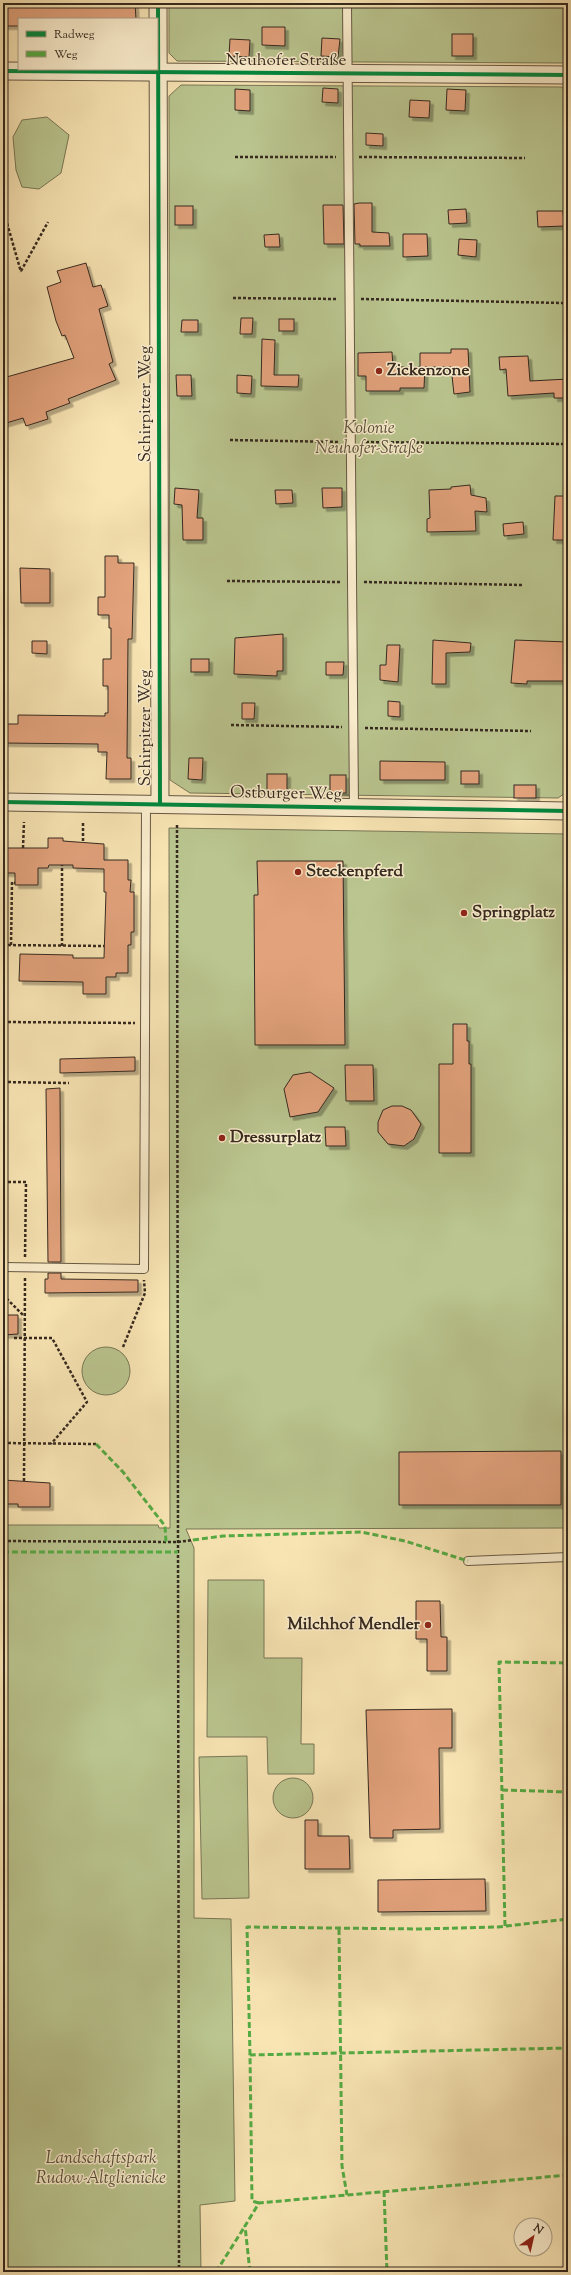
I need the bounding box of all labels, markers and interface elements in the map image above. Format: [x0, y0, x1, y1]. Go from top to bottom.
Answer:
legend [18, 18, 158, 70]
text: Radweg [54, 26, 95, 44]
text: Weg [54, 46, 78, 64]
street label: Neuhofer Straße [226, 49, 346, 73]
street label: Schirpitzer Weg [134, 346, 158, 462]
place label: Zickenzone [387, 359, 469, 383]
marker: Zickenzone [374, 366, 384, 376]
park label: Kolonie Neuhofer-Straße [315, 417, 423, 461]
street label: Schirpitzer Weg [134, 670, 158, 786]
street label: Ostburger Weg [230, 781, 342, 807]
place label: Steckenpferd [306, 860, 403, 884]
marker: Steckenpferd [293, 867, 303, 877]
place label: Springplatz [472, 901, 556, 925]
marker: Springplatz [459, 908, 469, 918]
place label: Dressurplatz [230, 1126, 322, 1150]
marker: Dressurplatz [217, 1133, 227, 1143]
place label: Milchhof Mendler [287, 1613, 421, 1637]
marker: Milchhof Mendler [423, 1620, 433, 1630]
park label: Landschaftspark Rudow-Altglienicke [36, 2147, 166, 2191]
north arrow [513, 2217, 553, 2257]
text: N [529, 2220, 546, 2239]

